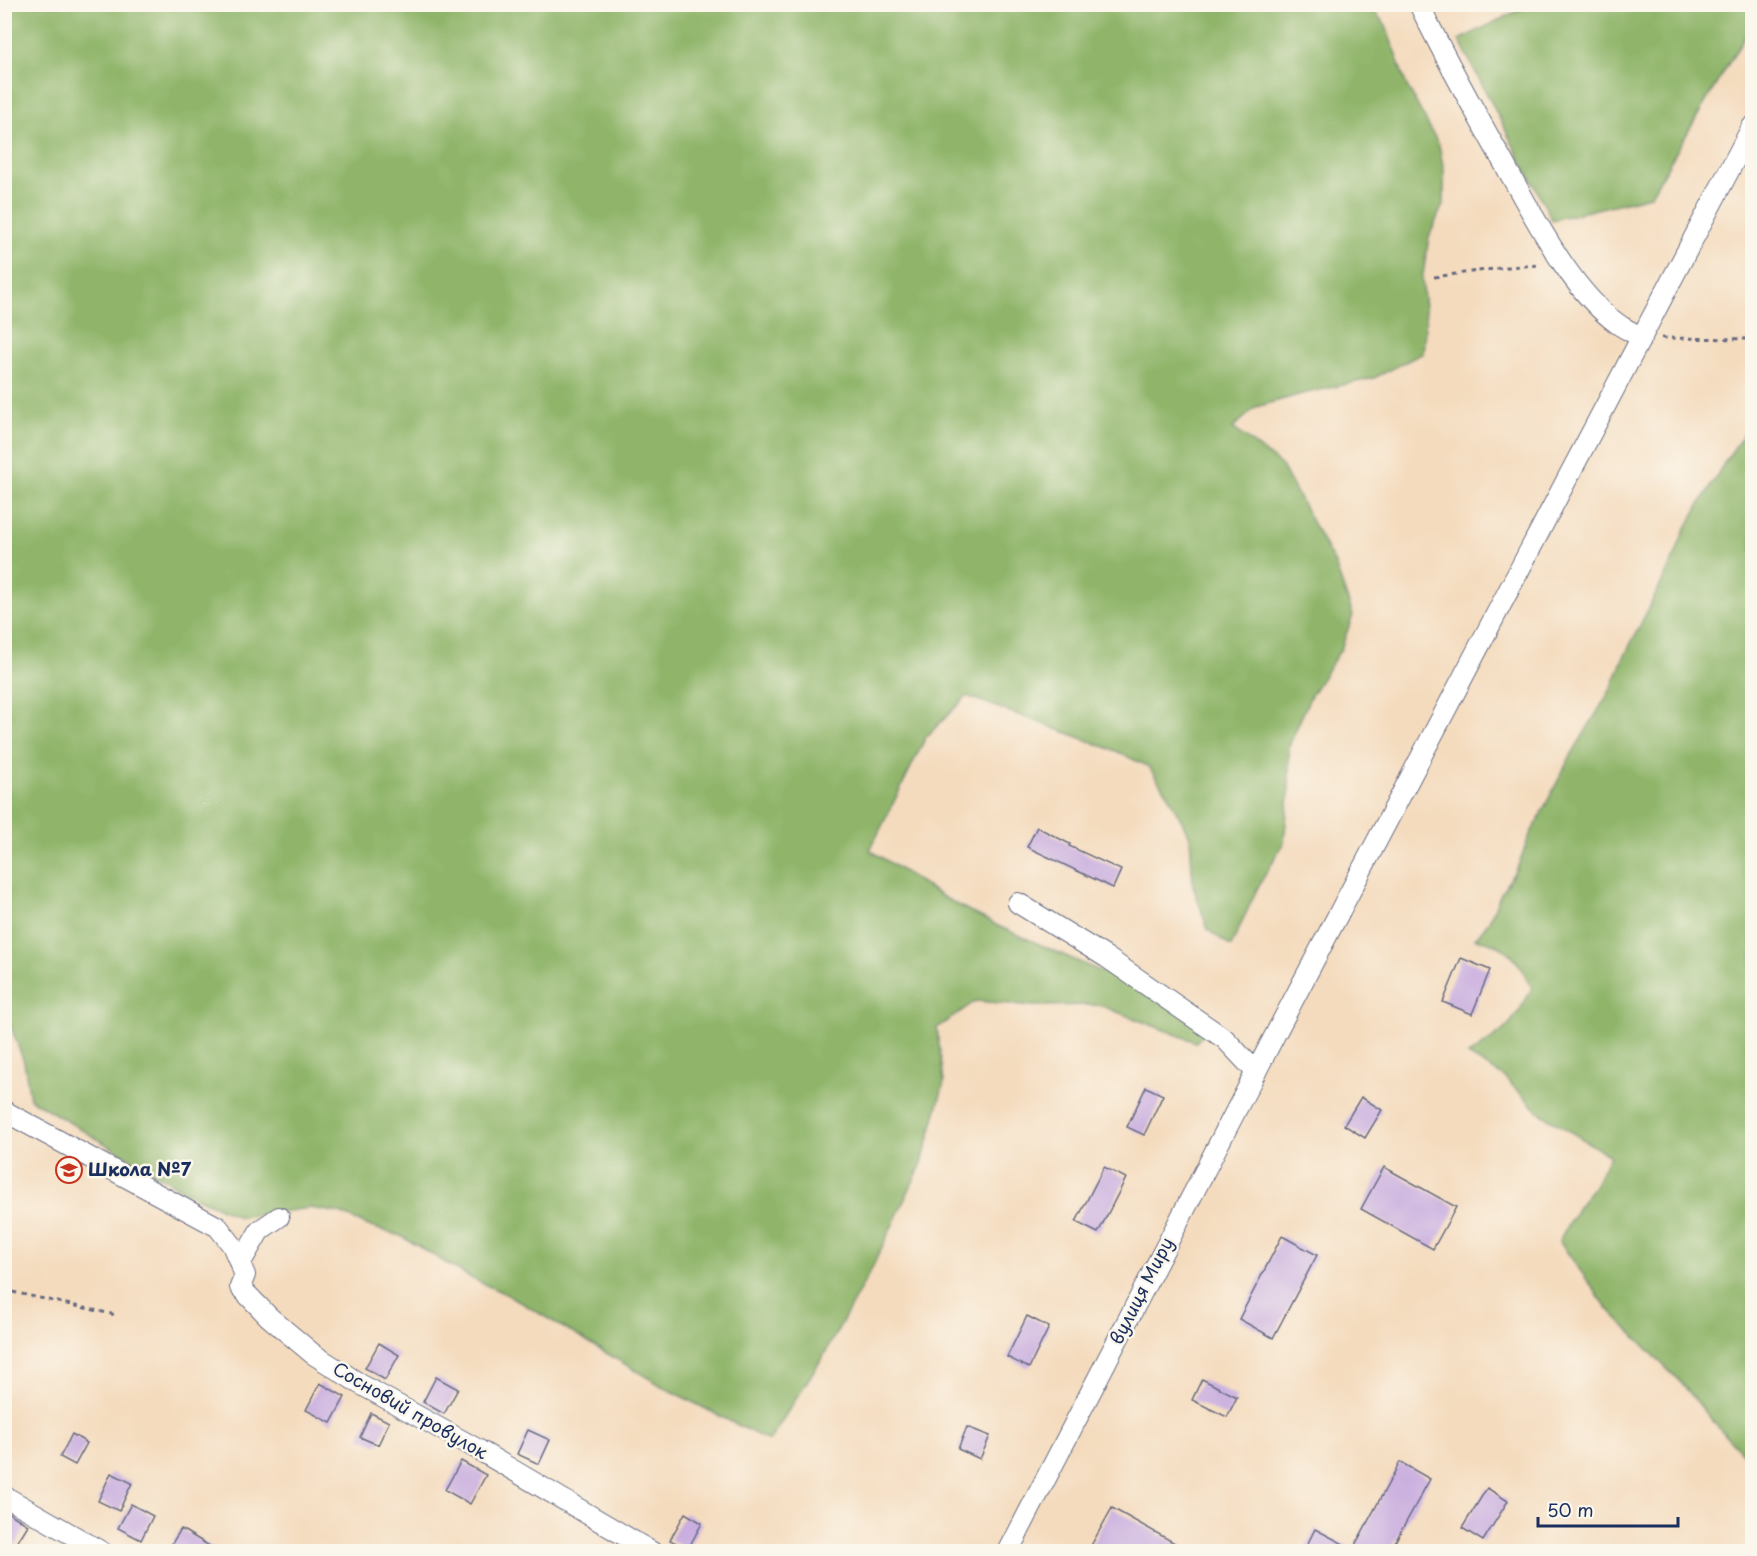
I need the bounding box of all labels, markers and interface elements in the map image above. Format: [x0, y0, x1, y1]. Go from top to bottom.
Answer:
school or university icon: Школа №7 [54, 1155, 84, 1185]
place label: Школа №7 [88, 1155, 192, 1182]
street label: вулиця Миру [1102, 1232, 1179, 1349]
street label: Сосновий провулок [328, 1354, 494, 1465]
scale bar [1538, 1490, 1678, 1528]
text: 50 m [1547, 1496, 1594, 1523]

